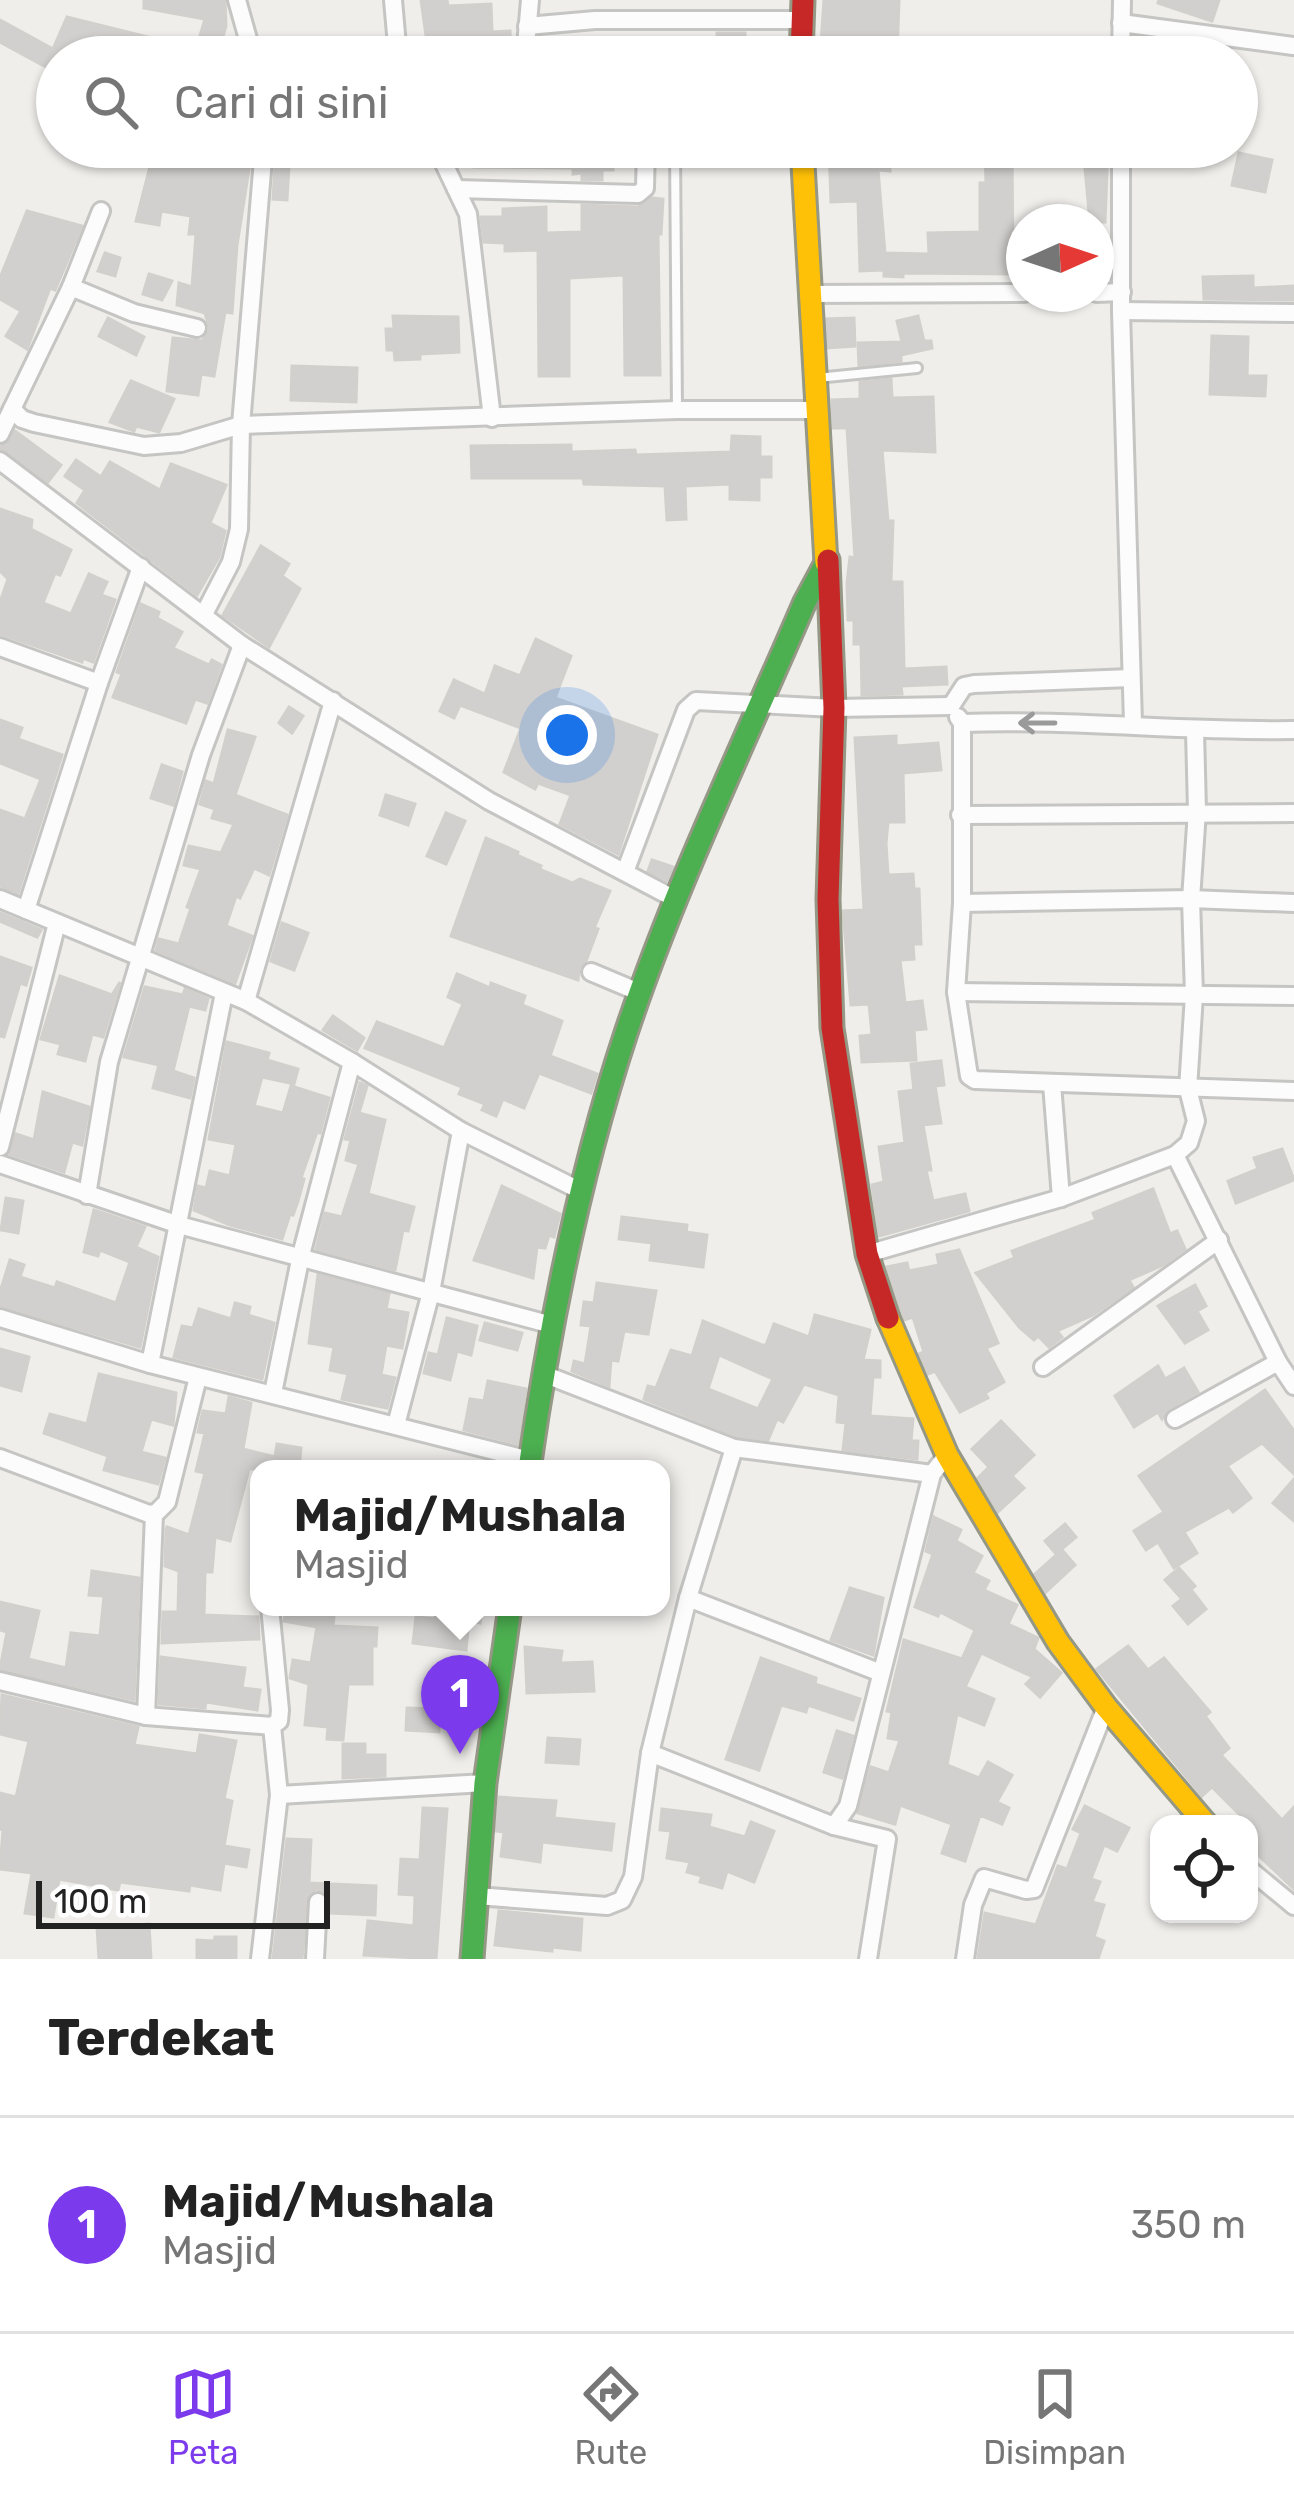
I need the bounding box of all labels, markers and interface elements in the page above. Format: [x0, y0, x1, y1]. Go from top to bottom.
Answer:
search box [36, 36, 1258, 168]
icon: search [78, 69, 144, 135]
text: Cari di sini [174, 76, 389, 129]
north arrow [1006, 204, 1114, 312]
your location [537, 705, 597, 765]
one-way arrow [1018, 712, 1057, 734]
popup [250, 1460, 670, 1616]
text: Majid/Mushala [294, 1489, 626, 1542]
text: Masjid [294, 1542, 409, 1588]
pin: 1 [421, 1655, 499, 1754]
map controls [1150, 1815, 1258, 1923]
button: locate [1150, 1815, 1258, 1923]
scale bar [36, 1875, 330, 1928]
text: 100 m [54, 1882, 147, 1921]
text: Terdekat [48, 2007, 274, 2068]
text: Majid/Mushala [162, 2175, 494, 2228]
text: 1 [77, 2202, 97, 2248]
text: 350 m [1130, 2202, 1246, 2248]
text: Masjid [162, 2228, 277, 2274]
tab: Peta [168, 2361, 238, 2472]
tab: Rute [574, 2361, 647, 2472]
tab: Disimpan [983, 2361, 1126, 2472]

